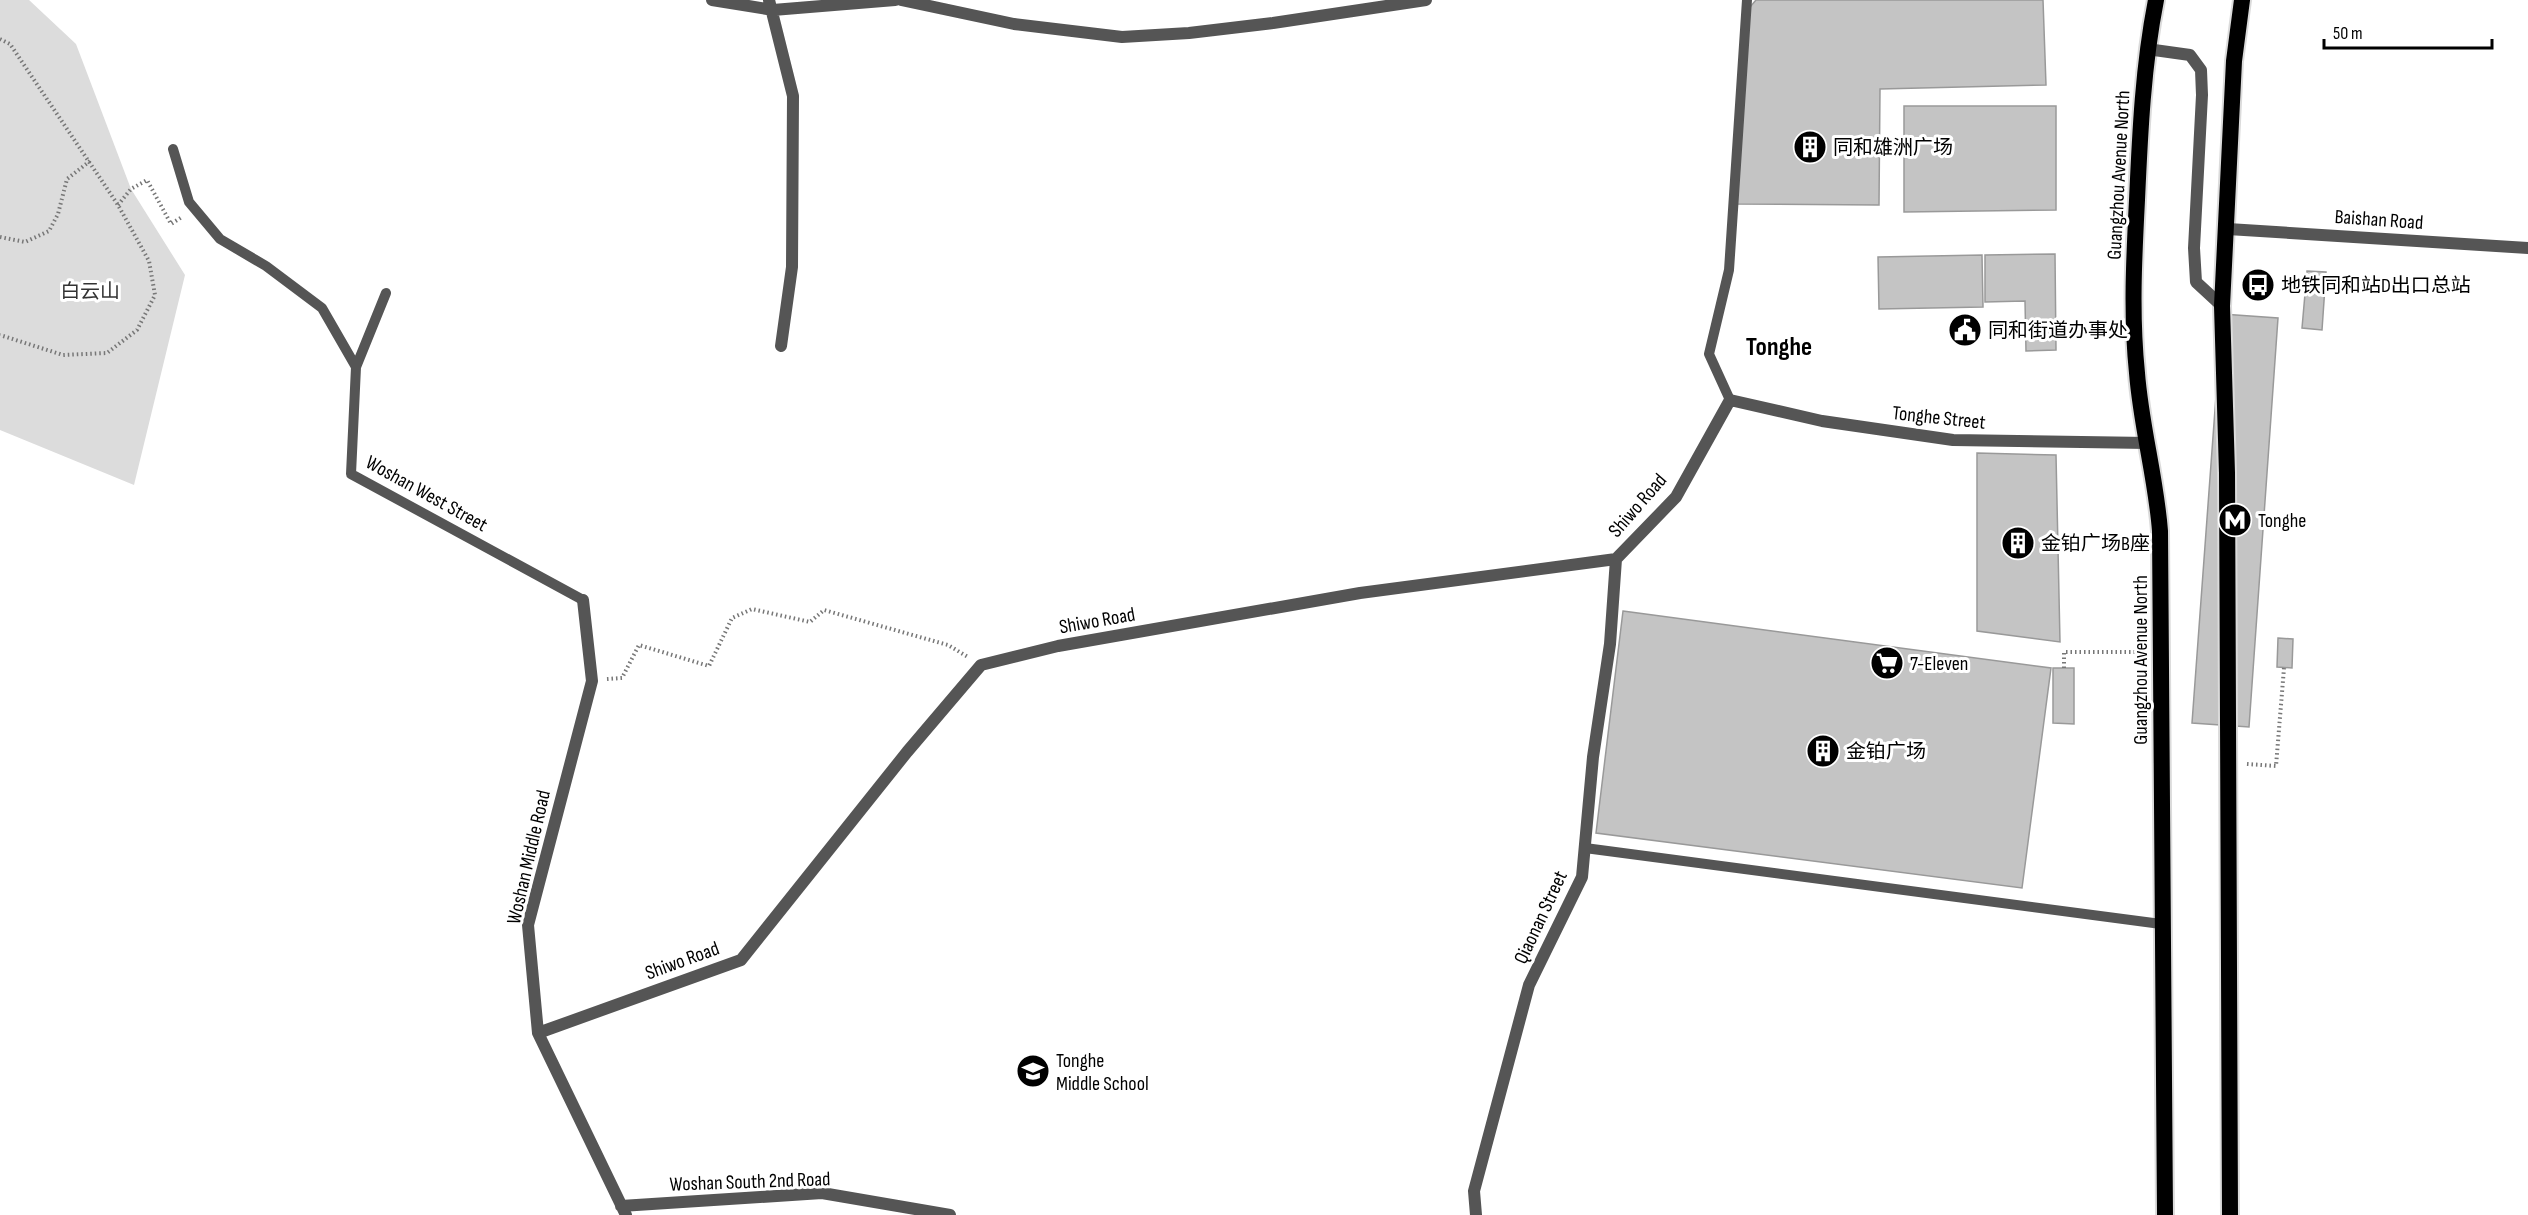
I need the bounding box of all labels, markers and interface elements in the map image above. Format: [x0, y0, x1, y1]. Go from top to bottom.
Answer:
scale bar [2324, 12, 2492, 50]
text: 50 m [2333, 23, 2363, 44]
street label: Guangzhou Avenue North [2103, 90, 2135, 260]
building icon: 同和雄洲广场 [1792, 129, 1828, 165]
place label: 同和雄洲广场 [1833, 136, 1953, 160]
street label: Baishan Road [2334, 205, 2424, 235]
bus stop icon: 地铁同和站D出口总站 [2240, 267, 2276, 303]
place label: 地铁同和站D出口总站 [2281, 274, 2471, 298]
park label: 白云山 [60, 280, 120, 304]
public building icon: 同和街道办事处 [1947, 312, 1983, 348]
place label: 同和街道办事处 [1988, 319, 2128, 343]
district label: Tonghe [1746, 332, 1812, 363]
street label: Tonghe Street [1891, 401, 1987, 435]
street label: Woshan West Street [361, 451, 492, 537]
street label: Shiwo Road [1604, 469, 1672, 543]
metro station icon: Tonghe [2217, 502, 2253, 538]
place label: Tonghe [2258, 509, 2306, 533]
building icon: 金铂广场B座 [2000, 525, 2036, 561]
place label: 金铂广场B座 [2041, 532, 2150, 556]
street label: Guangzhou Avenue North [2129, 575, 2153, 745]
street label: Shiwo Road [1057, 603, 1137, 639]
supermarket icon: 7-Eleven [1869, 645, 1905, 681]
place label: 7-Eleven [1910, 652, 1968, 676]
building icon: 金铂广场 [1805, 733, 1841, 769]
place label: 金铂广场 [1846, 740, 1926, 764]
street label: Woshan Middle Road [502, 788, 556, 927]
street label: Qiaonan Street [1509, 867, 1573, 968]
street label: Shiwo Road [642, 937, 723, 985]
place label: Tonghe Middle School [1056, 1049, 1149, 1096]
school or university icon: Tonghe Middle School [1015, 1053, 1051, 1089]
street label: Woshan South 2nd Road [669, 1167, 831, 1197]

